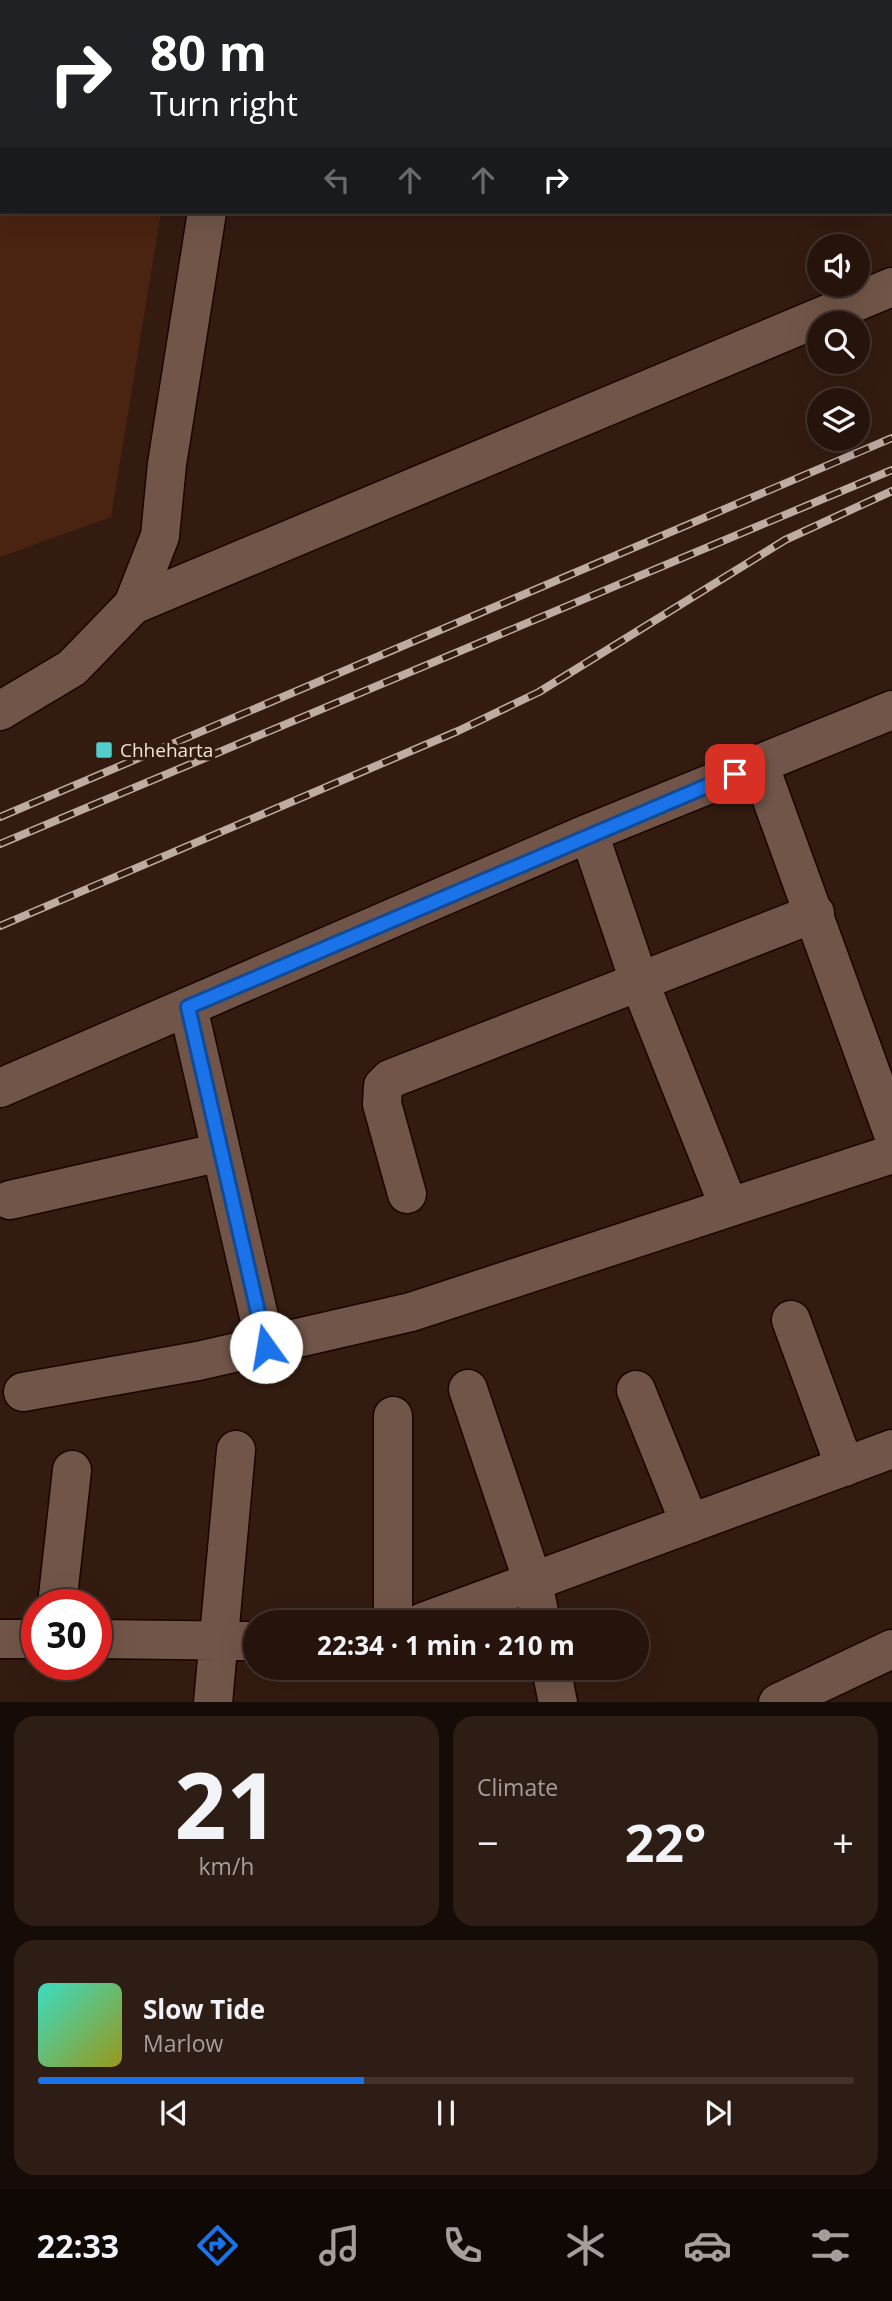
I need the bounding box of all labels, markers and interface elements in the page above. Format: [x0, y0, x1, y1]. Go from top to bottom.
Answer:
text: 80 m [150, 19, 267, 85]
icon: right [35, 28, 126, 119]
text: Turn right [150, 82, 298, 125]
icon: left [318, 161, 356, 199]
icon: ahead [391, 161, 429, 199]
icon: ahead [464, 161, 502, 199]
icon: right [537, 161, 575, 199]
map controls [807, 234, 870, 451]
button: sound [807, 234, 870, 297]
button: search [807, 311, 870, 374]
button: layers [807, 388, 870, 451]
place label: Chheharta [120, 737, 213, 763]
marker: Chheharta [94, 740, 114, 760]
pin [705, 744, 765, 804]
icon: arrive [716, 755, 754, 793]
position arrow [229, 1310, 303, 1384]
speed limit sign: 30 [21, 1589, 112, 1680]
text: 22:34 · 1 min · 210 m [317, 1627, 575, 1663]
text: 21 [174, 1742, 279, 1866]
text: Climate [477, 1771, 558, 1803]
text: 22° [625, 1806, 706, 1877]
text: − [477, 1816, 499, 1868]
text: + [832, 1816, 854, 1868]
text: km/h [199, 1850, 254, 1882]
text: Slow Tide [143, 1991, 265, 2027]
text: Marlow [143, 2027, 223, 2059]
icon: previous [155, 2094, 193, 2132]
icon: pause [427, 2094, 465, 2132]
icon: next [699, 2094, 737, 2132]
icon: directions [193, 2221, 242, 2270]
icon: music [315, 2221, 364, 2270]
icon: phone [438, 2221, 487, 2270]
icon: climate [561, 2221, 610, 2270]
icon: car [683, 2221, 732, 2270]
icon: filters [806, 2221, 855, 2270]
text: 22:33 [37, 2224, 119, 2267]

